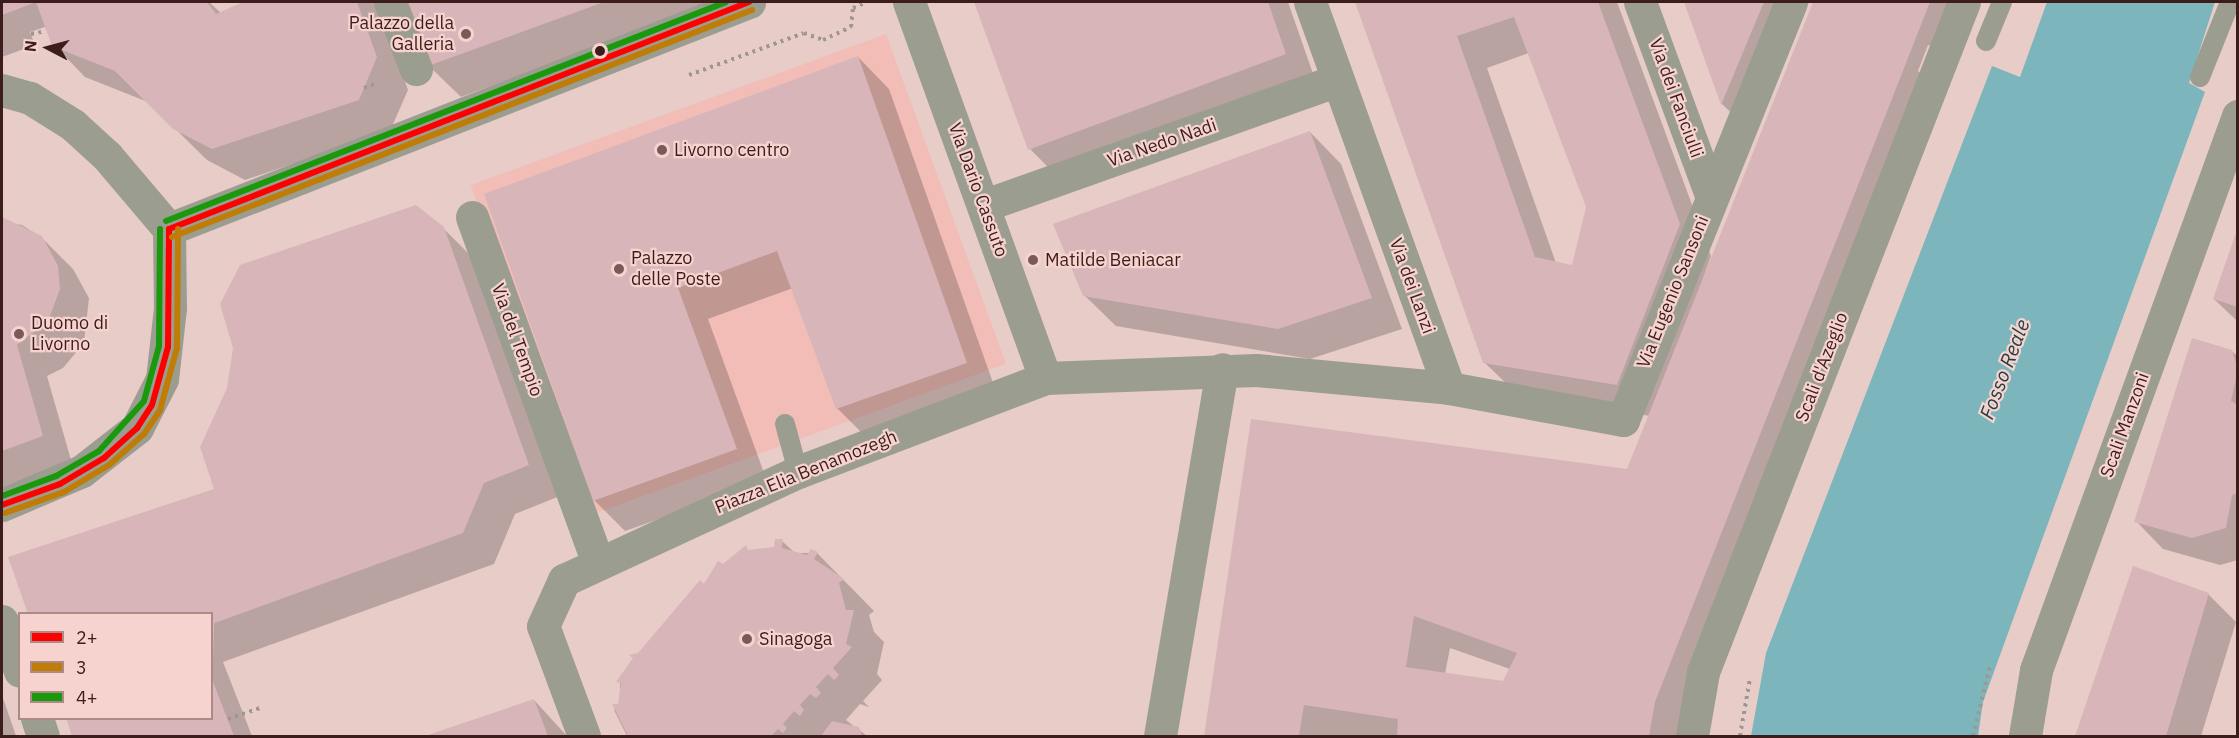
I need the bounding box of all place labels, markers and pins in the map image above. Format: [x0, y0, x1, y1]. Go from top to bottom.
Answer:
place label: Palazzo della Galleria [349, 13, 454, 56]
marker: Palazzo della Galleria [459, 27, 473, 41]
unlabelled marker [594, 45, 606, 57]
place label: Livorno centro [674, 139, 789, 161]
marker: Livorno centro [655, 143, 669, 157]
place label: Palazzo delle Poste [631, 248, 721, 290]
place label: Matilde Beniacar [1045, 249, 1181, 271]
marker: Matilde Beniacar [1026, 253, 1040, 267]
marker: Palazzo delle Poste [612, 262, 626, 276]
place label: Duomo di Livorno [31, 313, 108, 356]
marker: Duomo di Livorno [12, 327, 26, 341]
place label: Sinagoga [759, 628, 832, 650]
marker: Sinagoga [740, 632, 754, 646]

